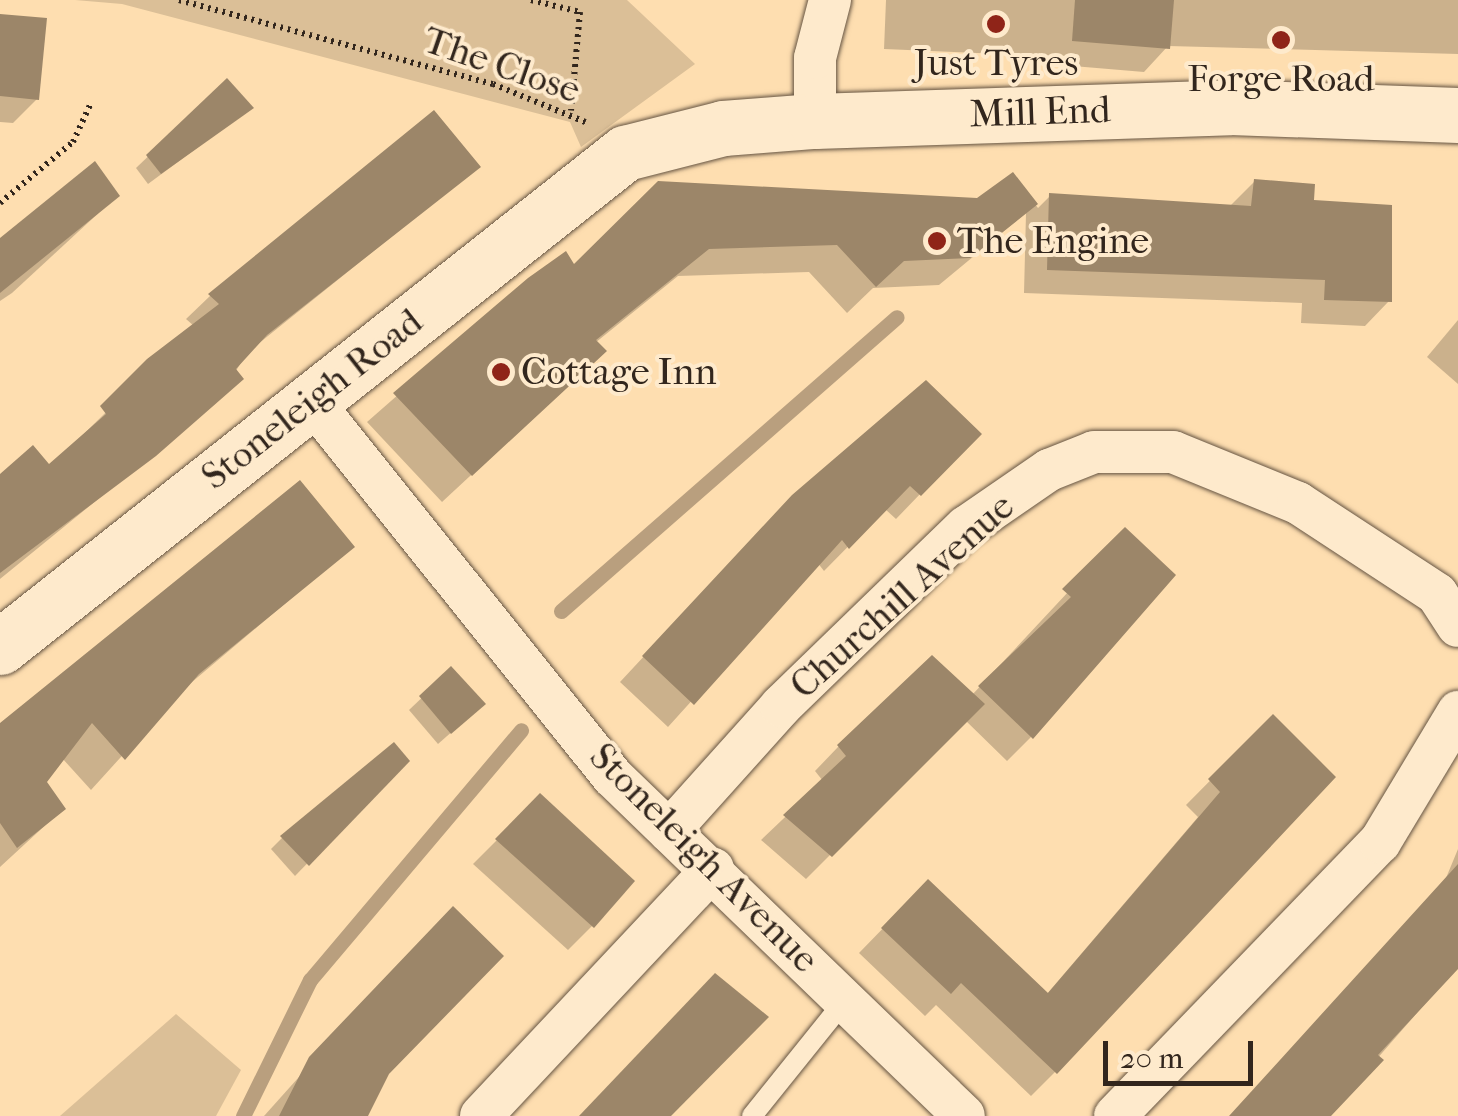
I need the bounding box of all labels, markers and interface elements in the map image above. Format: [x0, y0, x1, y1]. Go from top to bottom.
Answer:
marker: Just Tyres [985, 13, 1007, 35]
street label: The Close [418, 17, 586, 113]
marker: Forge Road [1270, 29, 1292, 51]
place label: Just Tyres [914, 40, 1078, 86]
place label: Forge Road [1187, 56, 1375, 102]
street label: Mill End [969, 87, 1111, 137]
place label: The Engine [957, 218, 1149, 264]
marker: The Engine [926, 230, 948, 252]
street label: Stoneleigh Road [193, 299, 431, 499]
place label: Cottage Inn [521, 349, 717, 395]
marker: Cottage Inn [490, 361, 512, 383]
street label: Churchill Avenue [781, 484, 1023, 708]
street label: Stoneleigh Avenue [580, 734, 828, 982]
scale bar [1108, 1021, 1258, 1083]
text: 20 m [1120, 1041, 1183, 1076]

